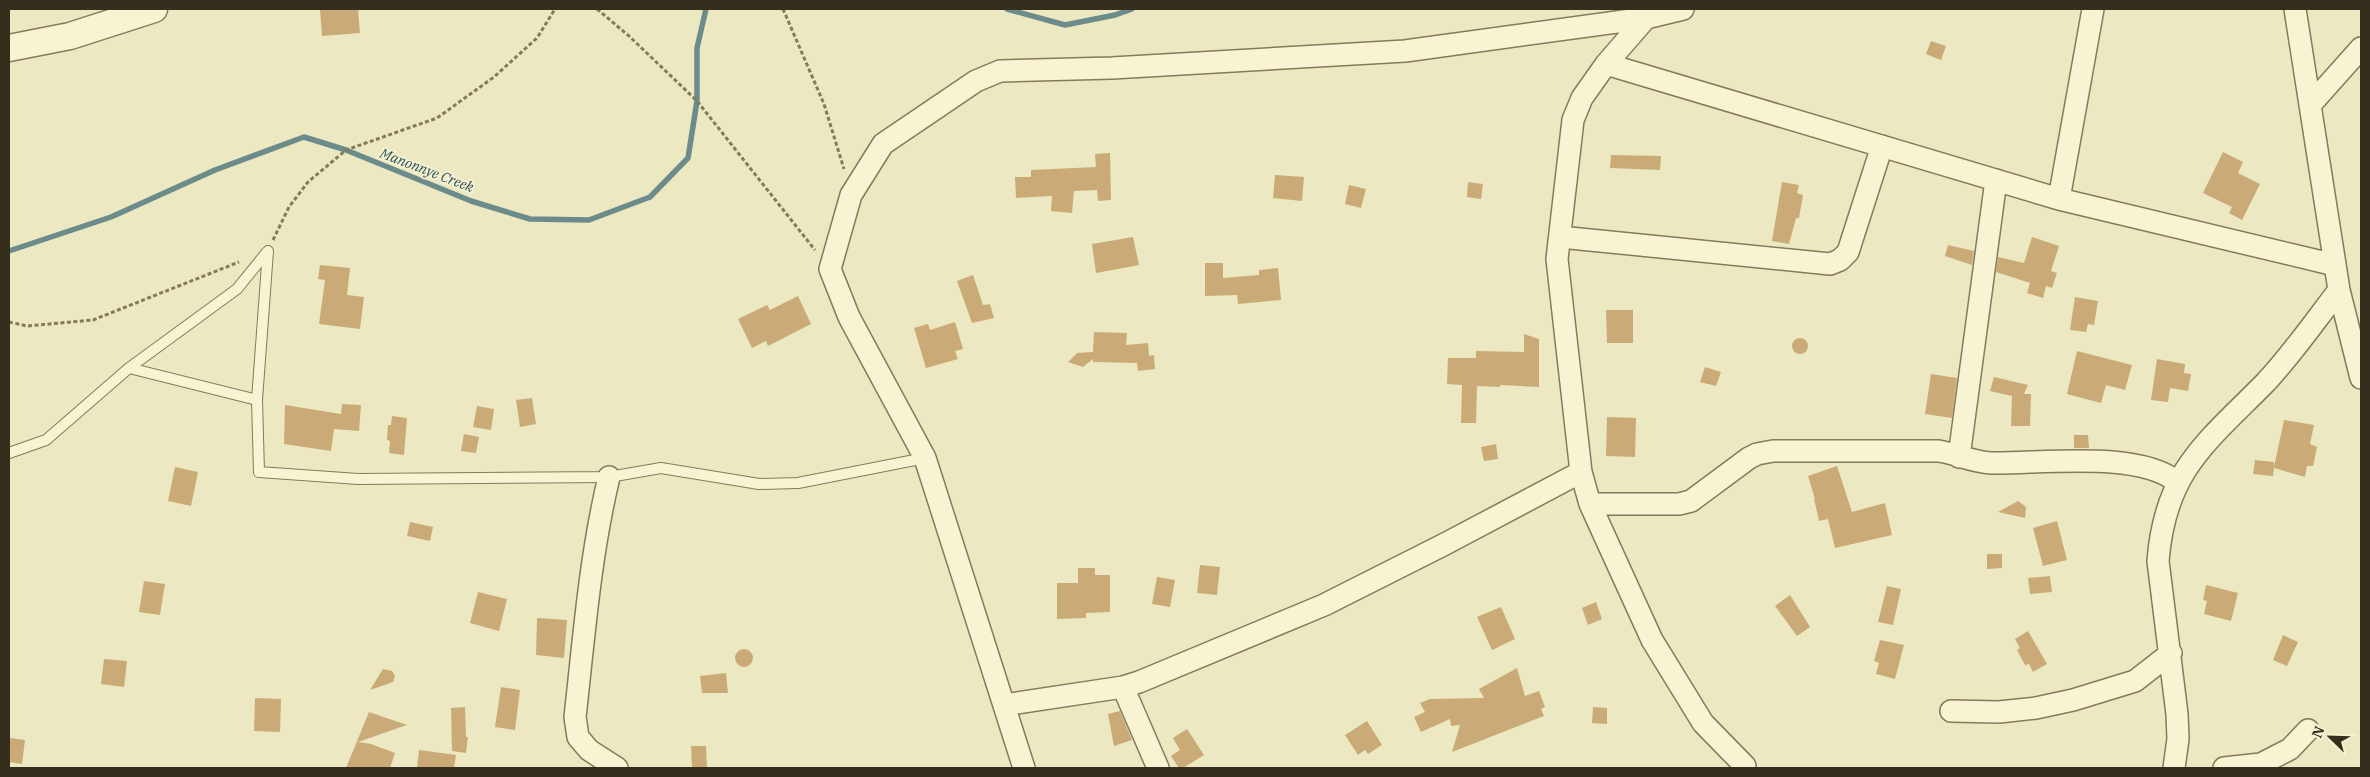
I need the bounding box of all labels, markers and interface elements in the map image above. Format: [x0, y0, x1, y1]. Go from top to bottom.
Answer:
water label: Manonnye Creek [377, 143, 477, 196]
north arrow [2305, 712, 2355, 762]
text: N [2308, 723, 2328, 741]

